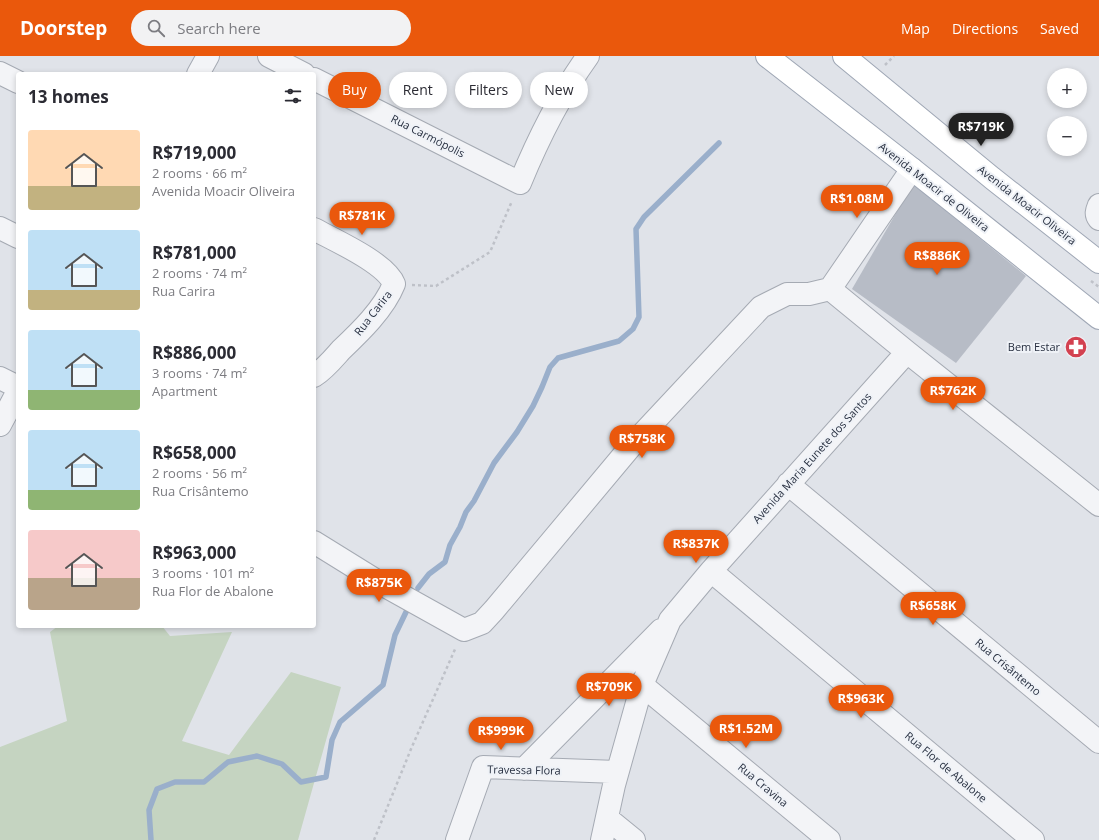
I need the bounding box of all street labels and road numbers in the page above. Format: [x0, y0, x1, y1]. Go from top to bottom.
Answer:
street label: Rua Carmópolis [389, 110, 468, 161]
street label: Avenida Moacir de Oliveira [876, 139, 993, 235]
street label: Avenida Moacir Oliveira [975, 161, 1080, 248]
street label: Rua Carira [350, 287, 395, 338]
street label: Avenida Maria Eunete dos Santos [749, 389, 874, 526]
street label: Rua Crisântemo [972, 635, 1045, 699]
street label: Rua Flor de Abalone [902, 728, 991, 805]
street label: Rua Cravina [735, 759, 792, 810]
street label: Travessa Flora [487, 761, 561, 778]

